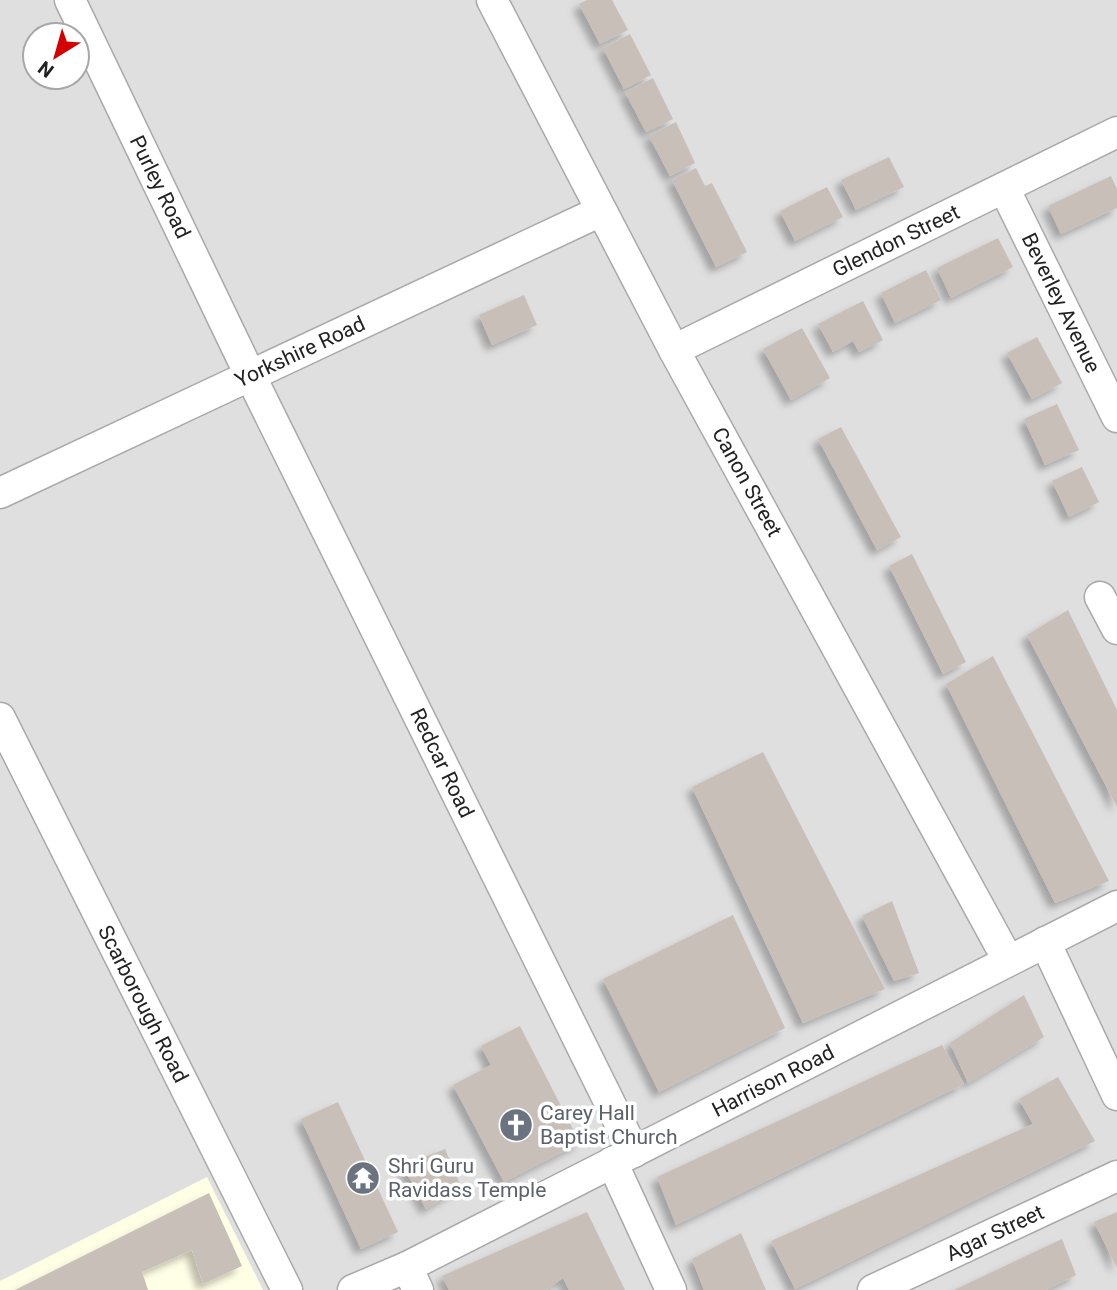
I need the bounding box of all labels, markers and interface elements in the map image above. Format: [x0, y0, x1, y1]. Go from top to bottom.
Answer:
north arrow [21, 21, 91, 91]
text: N [34, 56, 58, 82]
street label: Purley Road [125, 132, 195, 242]
street label: Glendon Street [829, 200, 963, 282]
street label: Beverley Avenue [1017, 229, 1105, 377]
street label: Yorkshire Road [231, 311, 369, 393]
street label: Canon Street [707, 423, 787, 541]
street label: Redcar Road [405, 704, 479, 822]
street label: Scarborough Road [93, 921, 193, 1087]
street label: Harrison Road [708, 1040, 838, 1122]
place label: Carey Hall Baptist Church [540, 1101, 677, 1149]
church icon: Carey Hall Baptist Church [497, 1106, 535, 1144]
place label: Shri Guru Ravidass Temple [388, 1154, 546, 1202]
temple icon: Shri Guru Ravidass Temple [344, 1159, 382, 1197]
street label: Agar Street [943, 1200, 1048, 1266]

